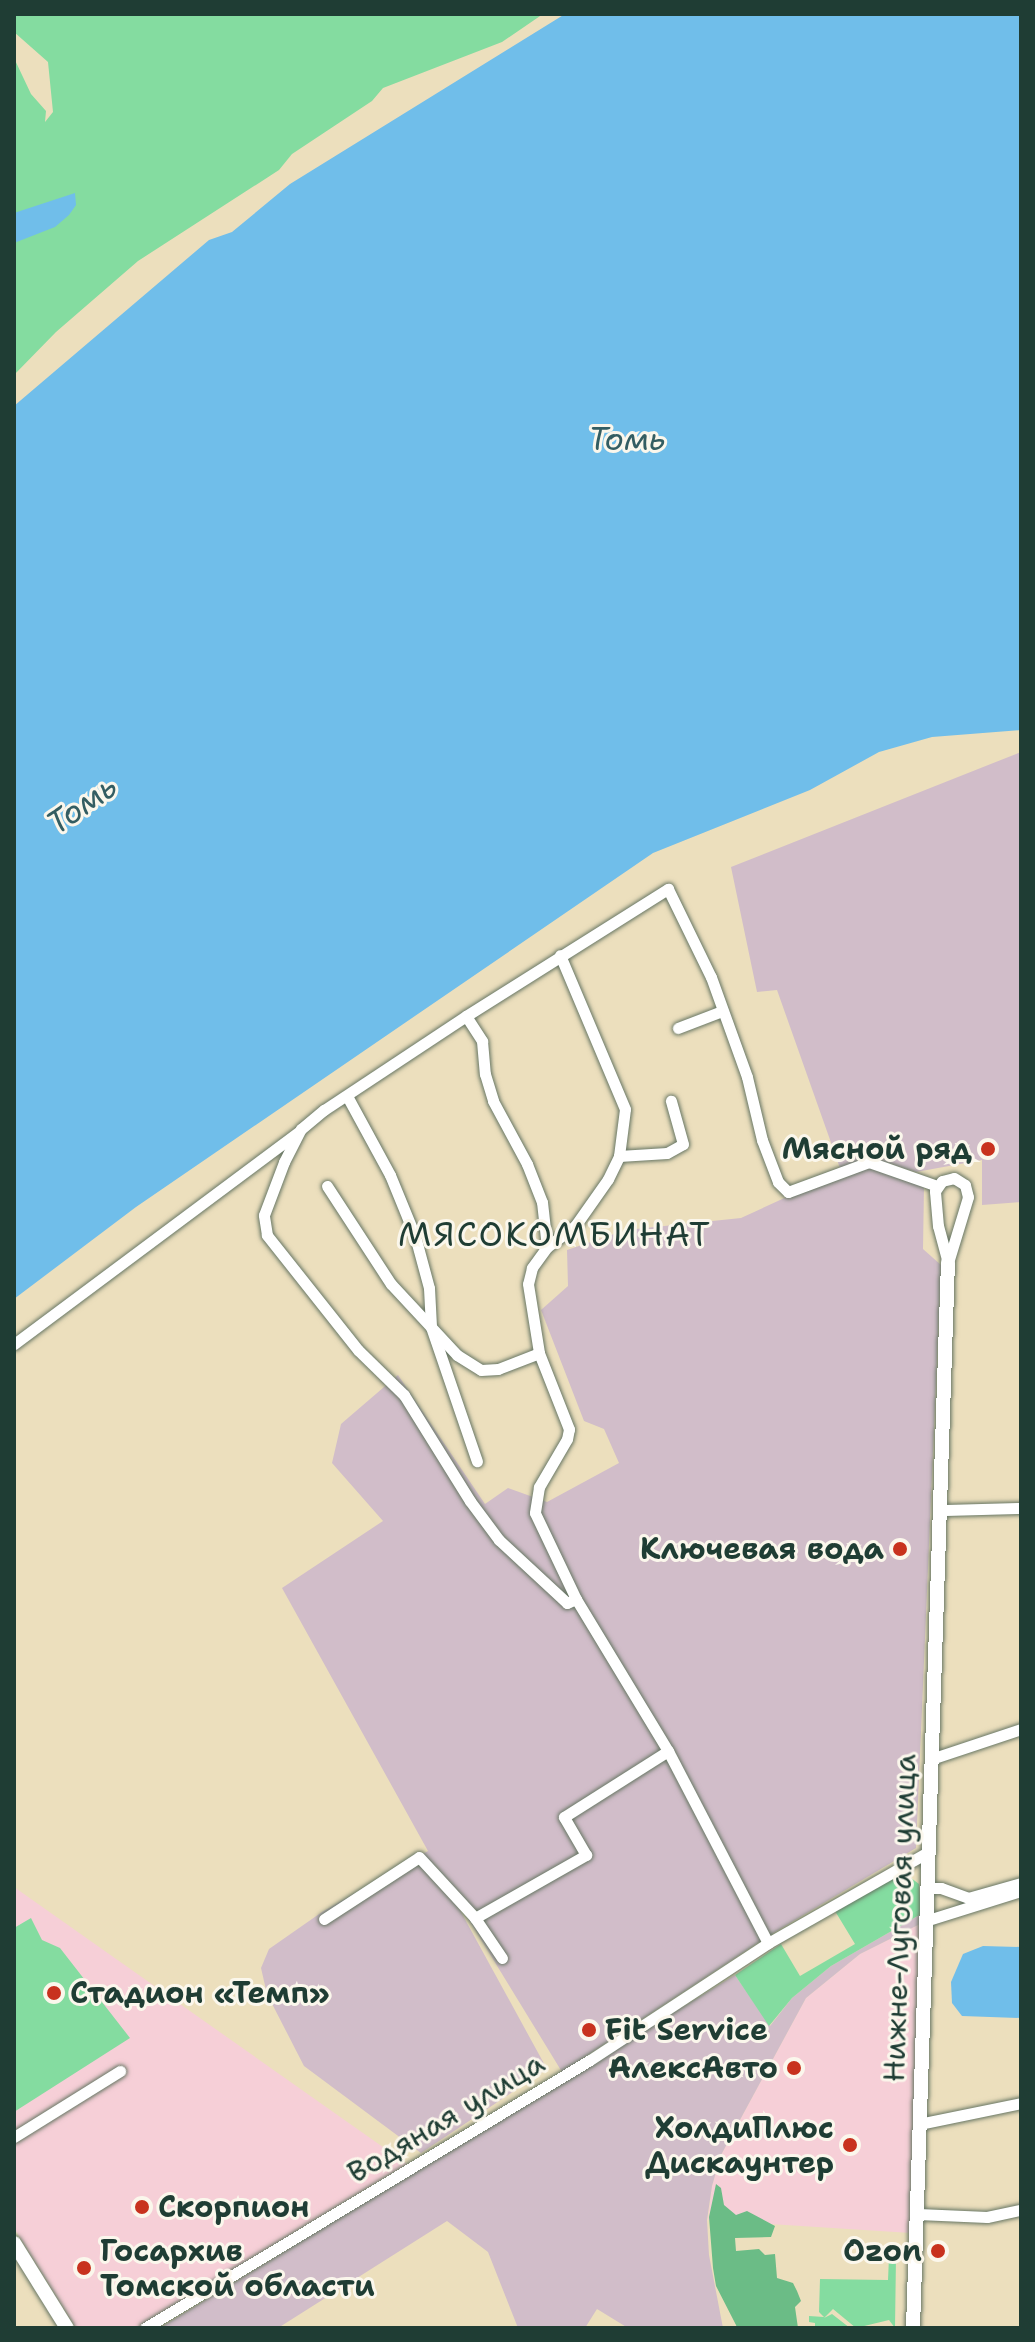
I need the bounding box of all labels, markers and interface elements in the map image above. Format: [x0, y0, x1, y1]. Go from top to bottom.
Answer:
water label: Томь [589, 420, 665, 458]
water label: Томь [40, 767, 124, 843]
place label: Мясной ряд [781, 1131, 972, 1167]
marker: Мясной ряд [979, 1140, 997, 1158]
district label: МЯСОКОМБИНАТ [398, 1215, 712, 1255]
place label: Ключевая вода [640, 1531, 884, 1567]
marker: Ключевая вода [891, 1540, 909, 1558]
street label: Нижне-Луговая улица [876, 1753, 924, 2083]
place label: Стадион «Темп» [70, 1975, 330, 2011]
marker: Стадион «Темп» [45, 1984, 63, 2002]
place label: Fit Service [605, 2012, 768, 2048]
marker: Fit Service [580, 2021, 598, 2039]
street label: Водяная улица [341, 2045, 551, 2191]
place label: АлексАвто [608, 2050, 778, 2086]
marker: АлексАвто [785, 2059, 803, 2077]
place label: ХолдиПлюс Дискаунтер [645, 2110, 834, 2180]
marker: ХолдиПлюс Дискаунтер [841, 2136, 859, 2154]
place label: Скорпион [158, 2189, 309, 2225]
marker: Скорпион [133, 2198, 151, 2216]
place label: Госархив Томской области [100, 2233, 375, 2304]
place label: Ozon [843, 2233, 922, 2269]
marker: Ozon [929, 2242, 947, 2260]
marker: Госархив Томской области [75, 2259, 93, 2277]

